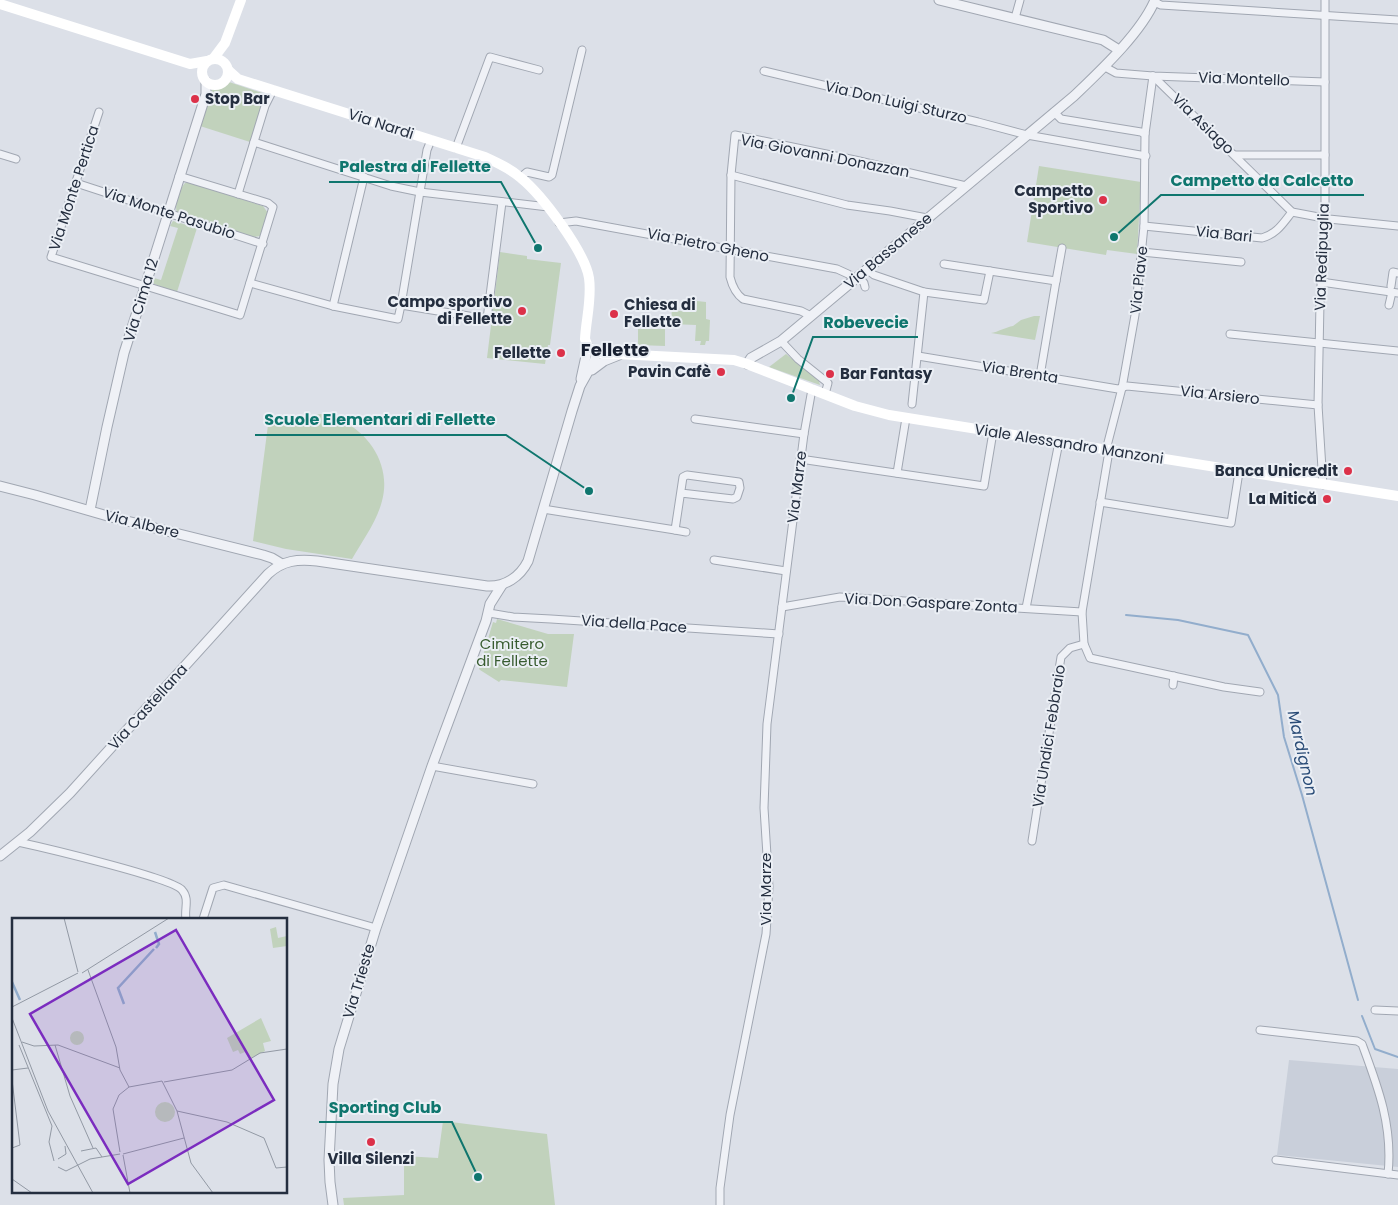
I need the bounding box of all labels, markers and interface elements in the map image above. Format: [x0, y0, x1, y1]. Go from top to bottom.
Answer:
street label: Via Montello [1198, 66, 1290, 91]
street label: Via Don Luigi Sturzo [823, 75, 969, 128]
place label: Stop Bar [205, 88, 270, 109]
street label: Via Asiago [1167, 88, 1239, 159]
marker: Stop Bar [189, 93, 201, 105]
street label: Via Nardi [346, 103, 417, 144]
street label: Via Monte Pertica [43, 122, 104, 253]
street label: Via Giovanni Donazzan [739, 129, 911, 182]
callout: Palestra di Fellette [329, 151, 501, 182]
text: Palestra di Fellette [339, 155, 491, 178]
callout: Campetto da Calcetto [1161, 164, 1364, 195]
text: Campetto da Calcetto [1171, 169, 1353, 192]
place label: Campetto Sportivo [1014, 180, 1093, 218]
street label: Via Monte Pasubio [100, 181, 238, 244]
marker: Campetto Sportivo [1097, 194, 1109, 206]
street label: Via Redipuglia [1309, 203, 1334, 311]
street label: Via Bassanese [839, 207, 936, 294]
street label: Via Bari [1195, 220, 1253, 247]
street label: Via Pietro Gheno [645, 222, 771, 267]
street label: Via Piave [1124, 245, 1153, 315]
street label: Via Cima 12 [118, 256, 163, 344]
place label: Campo sportivo di Fellette [388, 291, 512, 329]
place label: Chiesa di Fellette [624, 294, 696, 332]
marker: Campo sportivo di Fellette [516, 305, 528, 317]
callout: Robevecie [813, 306, 918, 337]
marker: Chiesa di Fellette [608, 308, 620, 320]
text: Robevecie [823, 311, 909, 334]
district label: Fellette [581, 337, 649, 362]
place label: Fellette [494, 342, 551, 363]
marker: Fellette [555, 347, 567, 359]
street label: Via Brenta [980, 355, 1060, 388]
place label: Pavin Cafè [628, 361, 711, 382]
place label: Bar Fantasy [840, 363, 933, 384]
marker: Pavin Cafè [715, 366, 727, 378]
marker: Bar Fantasy [824, 368, 836, 380]
street label: Via Arsiero [1179, 380, 1261, 409]
callout: Scuole Elementari di Fellette [255, 404, 506, 435]
text: Scuole Elementari di Fellette [264, 408, 496, 431]
street label: Viale Alessandro Manzoni [973, 418, 1165, 469]
street label: Via Marze [782, 450, 811, 524]
place label: Banca Unicredit [1215, 460, 1338, 481]
marker: Banca Unicredit [1342, 465, 1354, 477]
place label: La Mitică [1249, 488, 1317, 509]
marker: La Mitică [1321, 493, 1333, 505]
street label: Via Albere [103, 504, 182, 543]
street label: Via Don Gaspare Zonta [844, 587, 1018, 618]
street label: Via della Pace [580, 609, 688, 638]
park label: Cimitero di Fellette [476, 633, 548, 671]
street label: Via Castellana [103, 659, 192, 754]
street label: Via Undici Febbraio [1027, 663, 1070, 809]
water label: Mardignon [1282, 708, 1323, 798]
street label: Via Marze [755, 853, 776, 925]
inset map [12, 918, 288, 1192]
street label: Via Trieste [337, 941, 380, 1021]
callout: Sporting Club [319, 1091, 452, 1122]
text: Sporting Club [329, 1096, 441, 1119]
marker: Villa Silenzi [365, 1136, 377, 1148]
place label: Villa Silenzi [328, 1148, 414, 1169]

